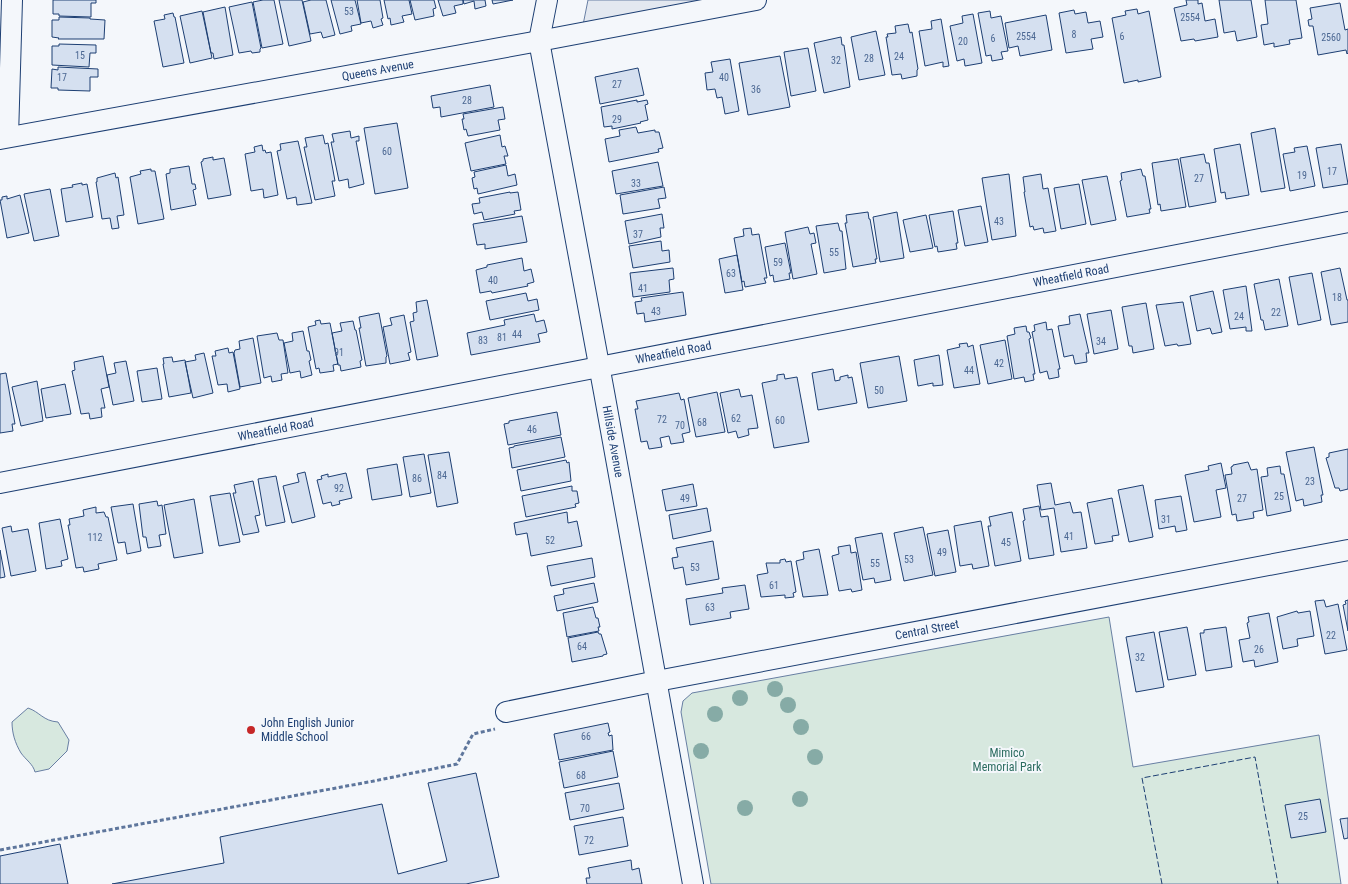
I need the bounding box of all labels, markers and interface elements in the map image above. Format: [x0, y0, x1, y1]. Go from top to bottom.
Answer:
house number: 53 [344, 6, 354, 17]
house number: 2554 [1180, 12, 1200, 23]
house number: 8 [1072, 29, 1077, 40]
house number: 2554 [1016, 31, 1036, 42]
house number: 6 [1120, 31, 1125, 42]
house number: 2560 [1321, 32, 1341, 43]
house number: 6 [991, 33, 996, 44]
house number: 20 [958, 36, 968, 47]
house number: 15 [75, 50, 85, 61]
house number: 24 [894, 51, 904, 62]
house number: 28 [864, 53, 874, 64]
house number: 32 [831, 55, 841, 66]
street label: Queens Avenue [341, 57, 415, 84]
house number: 17 [57, 72, 67, 83]
house number: 40 [719, 72, 729, 83]
house number: 27 [612, 79, 622, 90]
house number: 36 [751, 84, 761, 95]
house number: 28 [462, 95, 472, 106]
house number: 29 [612, 114, 622, 125]
house number: 60 [382, 146, 392, 157]
house number: 17 [1327, 166, 1337, 177]
house number: 19 [1297, 170, 1307, 181]
house number: 27 [1194, 173, 1204, 184]
house number: 33 [631, 178, 641, 189]
house number: 43 [994, 216, 1004, 227]
house number: 37 [633, 229, 643, 240]
house number: 55 [829, 247, 839, 258]
house number: 59 [773, 257, 783, 268]
street label: Wheatfield Road [1032, 261, 1110, 290]
house number: 63 [726, 268, 736, 279]
house number: 40 [488, 275, 498, 286]
house number: 41 [638, 283, 648, 294]
house number: 18 [1332, 292, 1342, 303]
house number: 43 [651, 306, 661, 317]
house number: 22 [1271, 307, 1281, 318]
house number: 24 [1234, 311, 1244, 322]
house number: 44 [512, 329, 522, 340]
house number: 81 [497, 332, 507, 343]
house number: 83 [478, 335, 488, 346]
house number: 34 [1096, 336, 1106, 347]
street label: Wheatfield Road [634, 338, 713, 367]
house number: 91 [334, 347, 344, 358]
house number: 42 [994, 358, 1004, 369]
house number: 44 [964, 365, 974, 376]
house number: 50 [874, 385, 884, 396]
street label: Hillside Avenue [600, 404, 626, 479]
house number: 62 [731, 413, 741, 424]
house number: 72 [657, 414, 667, 425]
street label: Wheatfield Road [237, 415, 315, 444]
house number: 60 [775, 415, 785, 426]
house number: 68 [697, 417, 707, 428]
house number: 70 [675, 420, 685, 431]
house number: 46 [527, 424, 537, 435]
house number: 84 [437, 470, 447, 481]
house number: 86 [412, 473, 422, 484]
house number: 23 [1305, 476, 1315, 487]
house number: 92 [334, 483, 344, 494]
house number: 25 [1274, 491, 1284, 502]
house number: 49 [680, 493, 690, 504]
house number: 27 [1237, 493, 1247, 504]
house number: 31 [1161, 514, 1171, 525]
house number: 41 [1064, 531, 1074, 542]
house number: 112 [88, 532, 102, 543]
house number: 52 [545, 535, 555, 546]
house number: 45 [1001, 537, 1011, 548]
house number: 49 [937, 547, 947, 558]
house number: 53 [904, 554, 914, 565]
house number: 55 [870, 558, 880, 569]
house number: 53 [690, 562, 700, 573]
house number: 61 [769, 580, 779, 591]
house number: 63 [705, 602, 715, 613]
street label: Central Street [894, 617, 961, 643]
house number: 22 [1326, 630, 1336, 641]
house number: 64 [577, 641, 587, 652]
house number: 26 [1254, 644, 1264, 655]
house number: 32 [1135, 652, 1145, 663]
place label: John English Junior Middle School [261, 716, 355, 744]
marker: John English Junior Middle School [245, 724, 257, 736]
house number: 66 [581, 731, 591, 742]
park label: Mimico Memorial Park [973, 746, 1042, 774]
house number: 68 [576, 770, 586, 781]
house number: 70 [580, 803, 590, 814]
house number: 25 [1298, 811, 1308, 822]
house number: 72 [584, 835, 594, 846]

